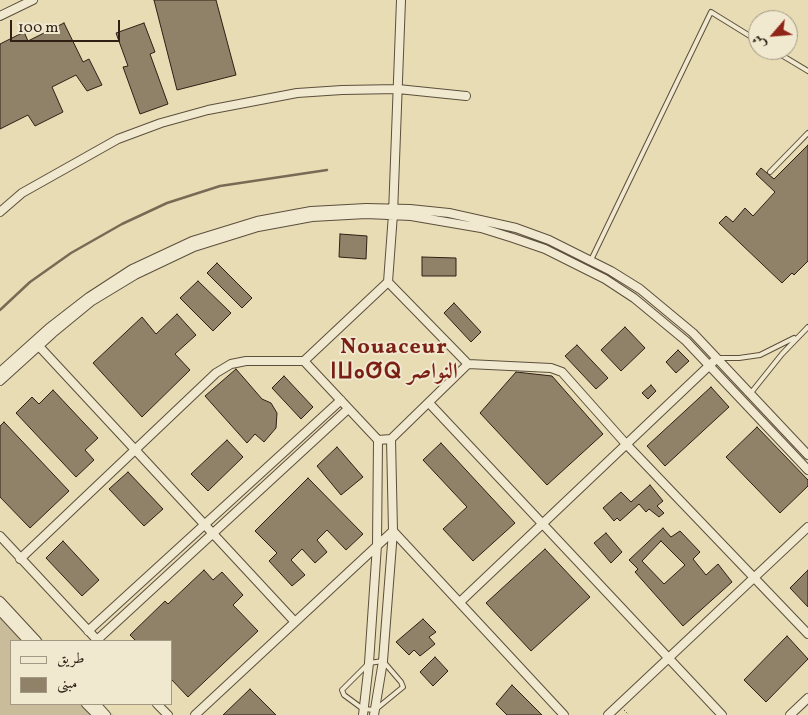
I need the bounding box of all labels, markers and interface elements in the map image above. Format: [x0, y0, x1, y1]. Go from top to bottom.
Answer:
scale bar [12, 10, 122, 42]
north arrow [748, 10, 798, 60]
text: 100 m [18, 18, 58, 39]
text: ش [748, 31, 772, 52]
district label: Nouaceur ⵏⵡⴰⵚⵕ النواصر [333, 336, 455, 388]
legend [10, 640, 172, 705]
text: طريق [57, 649, 84, 670]
text: مبنى [57, 674, 77, 695]

